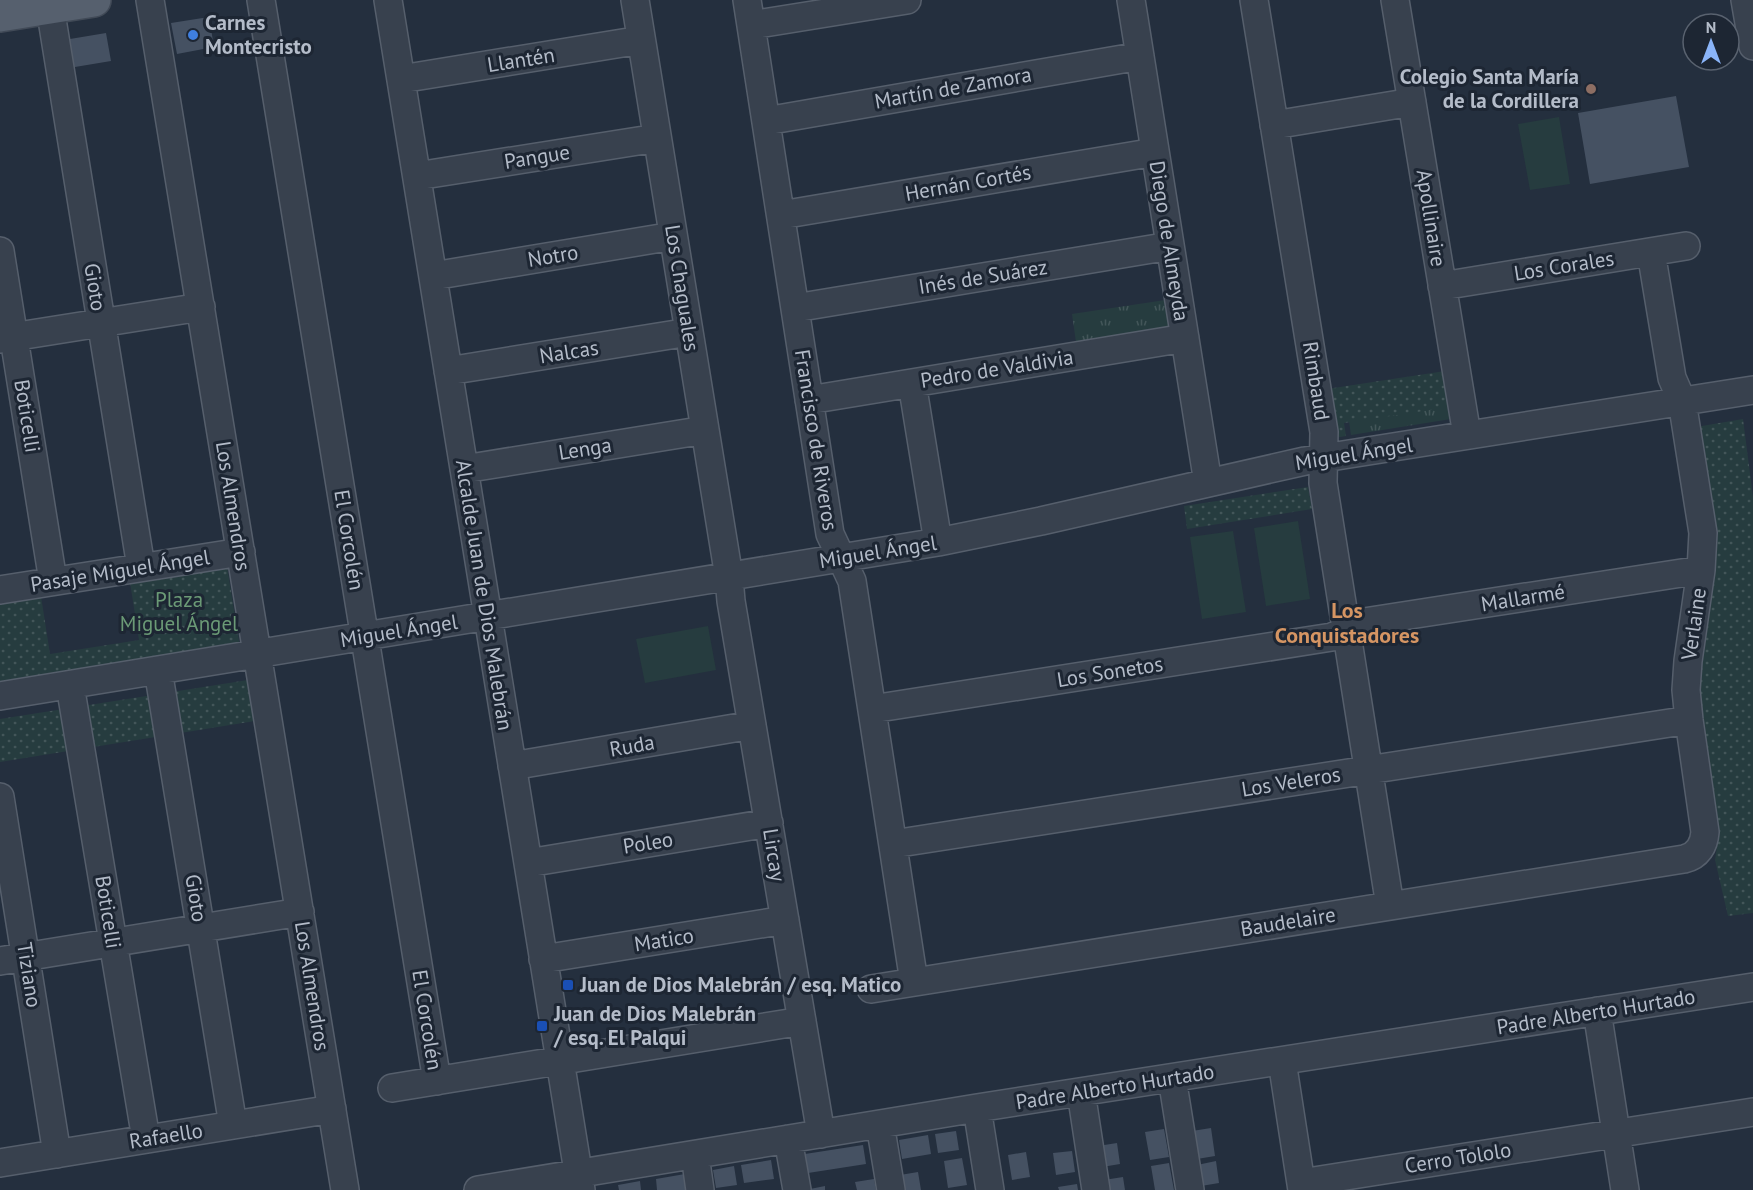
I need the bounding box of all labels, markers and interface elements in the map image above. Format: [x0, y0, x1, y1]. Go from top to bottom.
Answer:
place label: Carnes Montecristo [205, 9, 312, 60]
north arrow [1681, 12, 1741, 72]
text: N [1706, 17, 1716, 37]
marker: Carnes Montecristo [186, 28, 200, 42]
street label: Llantén [485, 41, 557, 78]
street label: Martín de Zamora [872, 60, 1034, 115]
place label: Colegio Santa María de la Cordillera [1400, 63, 1579, 114]
marker: Colegio Santa María de la Cordillera [1584, 82, 1598, 96]
street label: Pangue [502, 138, 572, 175]
street label: Hernán Cortés [903, 158, 1033, 207]
street label: Diego de Almeyda [1143, 159, 1196, 323]
street label: Apollinaire [1410, 167, 1453, 268]
street label: Los Chaguales [659, 223, 706, 353]
street label: Notro [526, 238, 580, 273]
street label: Los Corales [1512, 244, 1616, 287]
street label: Inés de Suárez [917, 253, 1049, 300]
street label: Gioto [78, 261, 113, 313]
street label: Nalcas [537, 334, 600, 369]
street label: Rimbaud [1297, 340, 1336, 422]
street label: Pedro de Valdivia [919, 343, 1075, 394]
street label: Francisco de Riveros [789, 347, 844, 532]
street label: Boticelli [8, 377, 47, 454]
street label: Lenga [556, 431, 613, 466]
street label: Miguel Ángel [1293, 431, 1415, 476]
street label: Los Almendros [210, 439, 257, 573]
street label: Alcalde Juan de Dios Malebrán [450, 458, 519, 732]
street label: El Corcolén [328, 488, 371, 592]
street label: Miguel Ángel [817, 529, 939, 574]
street label: Pasaje Miguel Ángel [28, 543, 211, 598]
street label: Mallarmé [1479, 578, 1567, 617]
park label: Plaza Miguel Ángel [120, 586, 238, 637]
street label: Verlaine [1675, 586, 1712, 663]
district label: Los Conquistadores [1275, 596, 1419, 649]
street label: Miguel Ángel [338, 608, 460, 653]
street label: Los Sonetos [1055, 650, 1165, 693]
street label: Ruda [607, 728, 657, 763]
street label: Los Veleros [1239, 760, 1342, 803]
street label: Poleo [621, 825, 675, 860]
street label: Lircay [757, 826, 792, 884]
street label: Gioto [179, 872, 214, 924]
street label: Boticelli [89, 873, 128, 950]
street label: Baudelaire [1238, 901, 1337, 942]
street label: Los Almendros [289, 919, 336, 1053]
street label: Matico [632, 921, 696, 958]
street label: Tiziano [11, 940, 48, 1009]
street label: El Corcolén [406, 968, 449, 1072]
place label: Juan de Dios Malebrán / esq. Matico [579, 971, 901, 998]
marker: Juan de Dios Malebrán / esq. Matico [561, 978, 575, 992]
street label: Padre Alberto Hurtado [1495, 982, 1697, 1041]
place label: Juan de Dios Malebrán / esq. El Palqui [553, 1000, 756, 1051]
marker: Juan de Dios Malebrán / esq. El Palqui [535, 1019, 549, 1033]
street label: Padre Alberto Hurtado [1014, 1057, 1216, 1116]
street label: Rafaello [127, 1116, 205, 1155]
street label: Cerro Tololo [1403, 1136, 1513, 1179]

